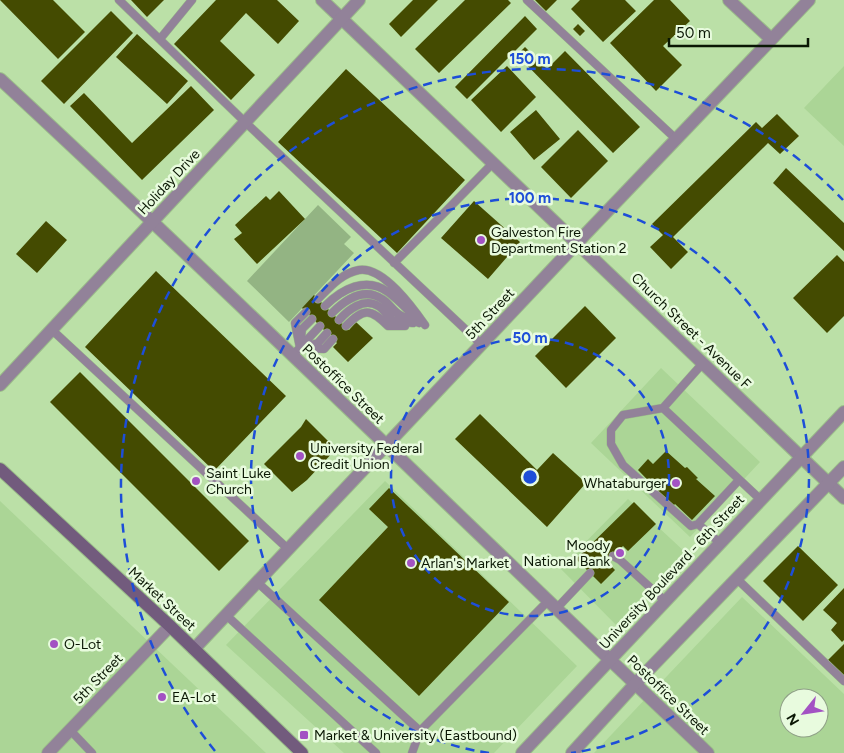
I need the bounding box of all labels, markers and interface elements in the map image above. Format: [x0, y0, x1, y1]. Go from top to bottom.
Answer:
scale bar [669, 15, 808, 47]
text: 50 m [676, 24, 711, 42]
text: 150 m [509, 50, 551, 68]
street label: Holiday Drive [134, 145, 204, 218]
text: 100 m [509, 189, 551, 207]
place label: Galveston Fire Department Station 2 [491, 224, 627, 257]
marker: Galveston Fire Department Station 2 [475, 234, 487, 246]
street label: Church Street - Avenue F [628, 269, 755, 393]
street label: 5th Street [462, 285, 518, 343]
text: 50 m [512, 329, 548, 347]
street label: Postoffice Street [298, 341, 388, 427]
place label: University Federal Credit Union [310, 440, 422, 473]
marker: University Federal Credit Union [294, 450, 306, 462]
place label: Saint Luke Church [206, 465, 271, 498]
centre of rings [521, 468, 539, 486]
marker: Saint Luke Church [190, 475, 202, 487]
place label: Whataburger [584, 475, 666, 492]
marker: Whataburger [670, 477, 682, 489]
street label: University Boulevard - 6th Street [596, 491, 748, 653]
place label: Moody National Bank [524, 537, 611, 570]
marker: Moody National Bank [614, 547, 626, 559]
place label: Arlan's Market [421, 555, 509, 572]
marker: Arlan's Market [405, 557, 417, 569]
street label: Market Street [125, 563, 199, 635]
place label: O-Lot [64, 636, 101, 653]
marker: O-Lot [48, 638, 60, 650]
street label: 5th Street [70, 650, 126, 708]
street label: Postoffice Street [623, 652, 713, 738]
north arrow [779, 688, 829, 738]
place label: EA-Lot [172, 689, 216, 706]
marker: EA-Lot [156, 691, 168, 703]
text: N [783, 710, 803, 728]
place label: Market & University (Eastbound) [314, 727, 517, 744]
marker: Market & University (Eastbound) [298, 729, 310, 741]

